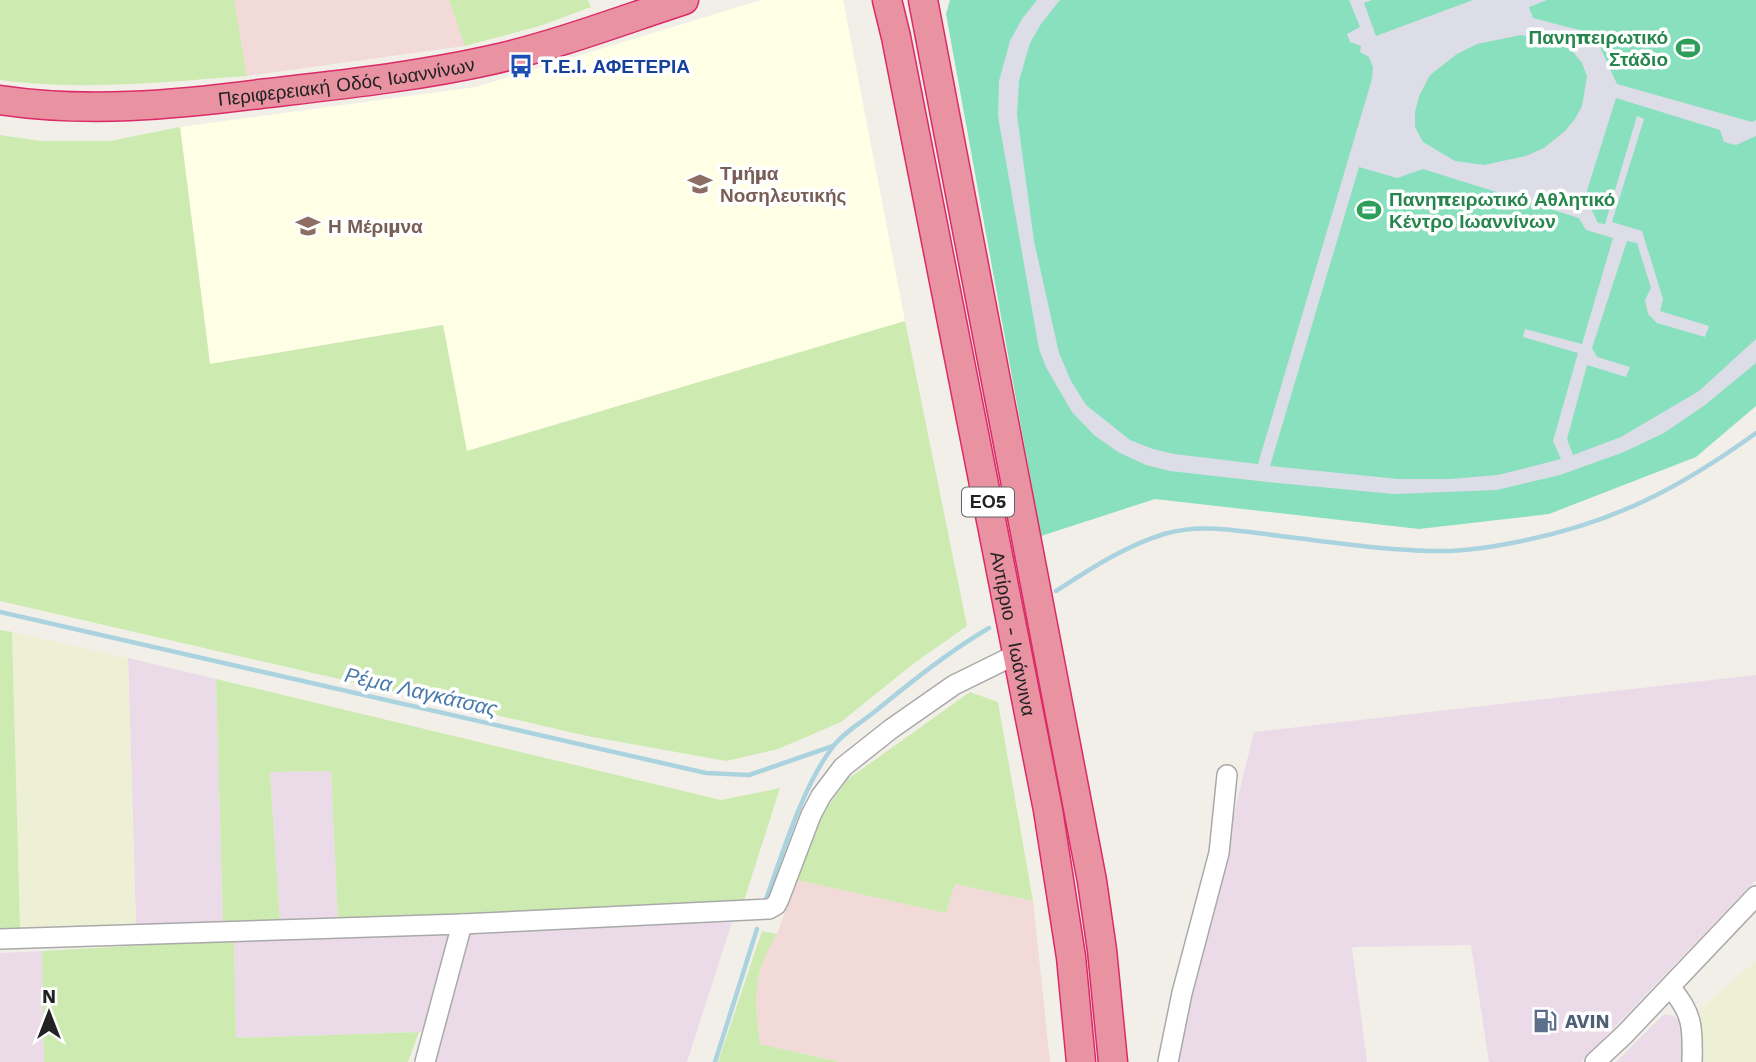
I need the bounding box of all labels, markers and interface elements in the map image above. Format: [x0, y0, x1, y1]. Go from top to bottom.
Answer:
place label: Πανηπειρωτικό Στάδιο [1529, 26, 1668, 71]
sports icon: Πανηπειρωτικό Στάδιο [1674, 34, 1702, 62]
bus stop icon: Τ.Ε.Ι. ΑΦΕΤΕΡΙΑ [507, 52, 535, 80]
street label: Περιφερειακή Οδός Ιωαννίνων [217, 53, 477, 111]
place label: Τ.Ε.Ι. ΑΦΕΤΕΡΙΑ [541, 55, 690, 78]
place label: Τμήμα Νοσηλευτικής [720, 162, 847, 207]
school or university icon: Τμήμα Νοσηλευτικής [686, 170, 714, 198]
place label: Πανηπειρωτικό Αθλητικό Κέντρο Ιωαννίνων [1389, 188, 1615, 233]
sports icon: Πανηπειρωτικό Αθλητικό Κέντρο Ιωαννίνων [1355, 196, 1383, 224]
school or university icon: Η Μέριμνα [294, 212, 322, 240]
place label: Η Μέριμνα [328, 215, 423, 238]
road number: ΕΟ5 [962, 488, 1014, 516]
street label: Αντίρριο - Ιωάννινα [985, 549, 1040, 718]
water label: Ρέμα Λαγκάτσας [342, 662, 501, 721]
north arrow [14, 978, 84, 1048]
text: N [42, 985, 56, 1008]
fuel station icon: AVIN [1531, 1007, 1559, 1035]
place label: AVIN [1565, 1010, 1610, 1033]

